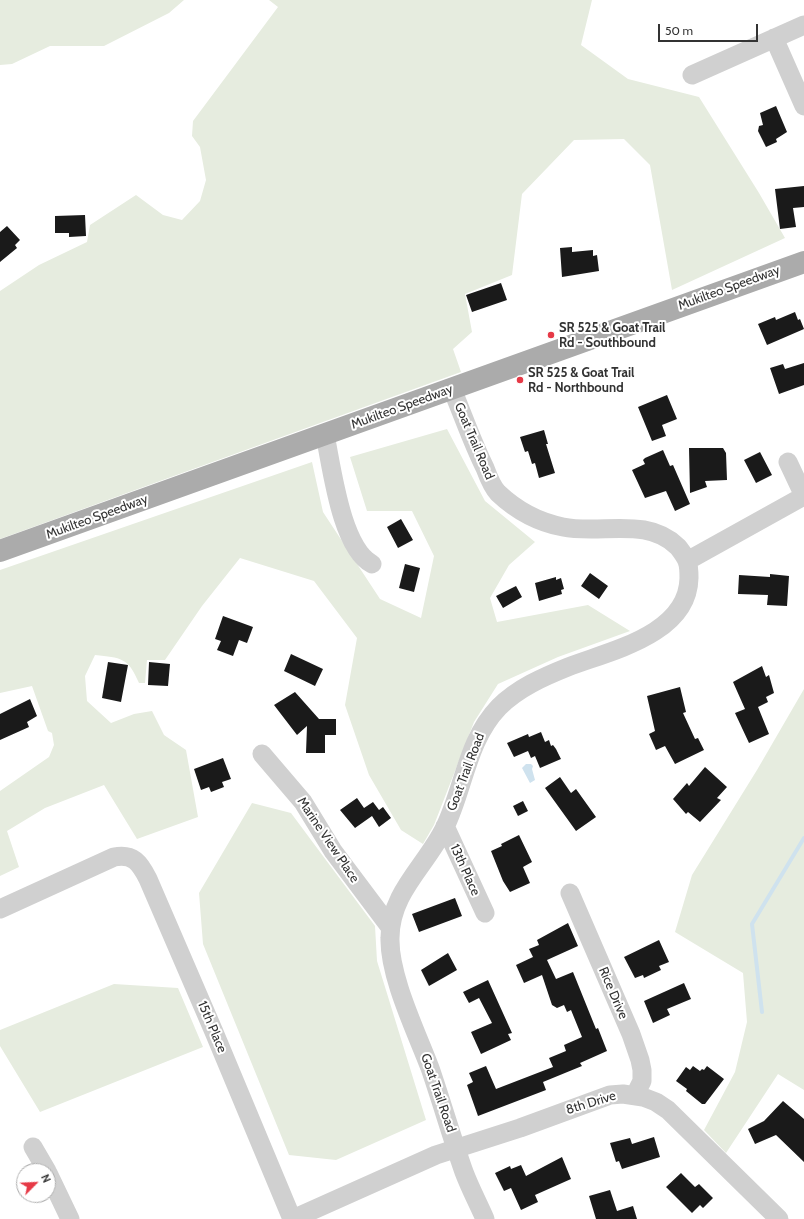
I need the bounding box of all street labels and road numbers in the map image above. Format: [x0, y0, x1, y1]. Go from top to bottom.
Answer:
street label: Mukilteo Speedway [676, 262, 782, 314]
street label: Mukilteo Speedway [349, 381, 455, 433]
street label: Goat Trail Road [451, 400, 497, 482]
street label: Mukilteo Speedway [44, 491, 150, 543]
street label: Goat Trail Road [444, 731, 488, 813]
street label: Marine View Place [294, 794, 362, 886]
street label: 13th Place [447, 842, 483, 898]
street label: Rice Drive [595, 965, 631, 1021]
street label: 15th Place [194, 999, 230, 1055]
street label: Goat Trail Road [417, 1052, 459, 1134]
street label: 8th Drive [564, 1088, 618, 1118]

